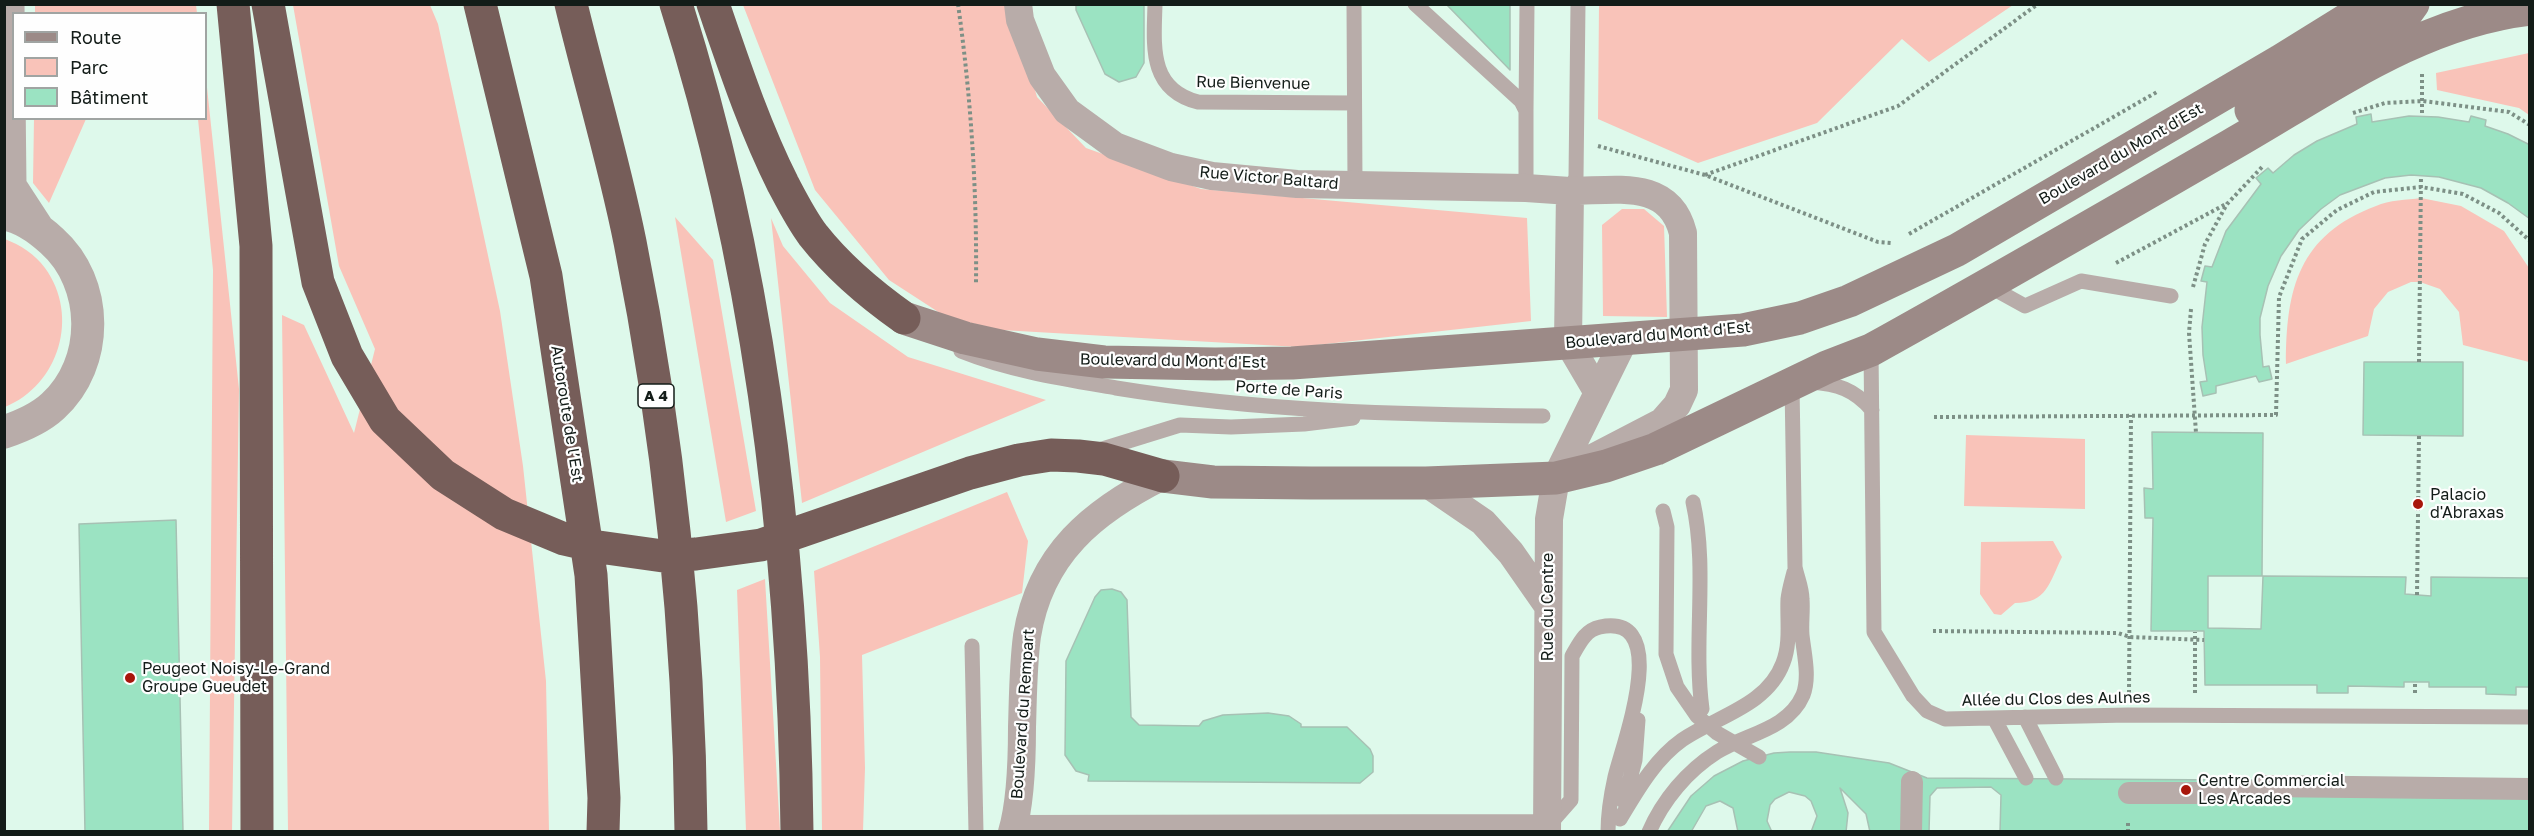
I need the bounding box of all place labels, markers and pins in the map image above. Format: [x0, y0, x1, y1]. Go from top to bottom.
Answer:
place label: Palacio d'Abraxas [2430, 485, 2504, 523]
marker: Palacio d'Abraxas [2411, 497, 2425, 511]
place label: Peugeot Noisy-Le-Grand Groupe Gueudet [142, 659, 330, 697]
marker: Peugeot Noisy-Le-Grand Groupe Gueudet [123, 671, 137, 685]
place label: Centre Commercial Les Arcades [2198, 771, 2345, 809]
marker: Centre Commercial Les Arcades [2179, 783, 2193, 797]

